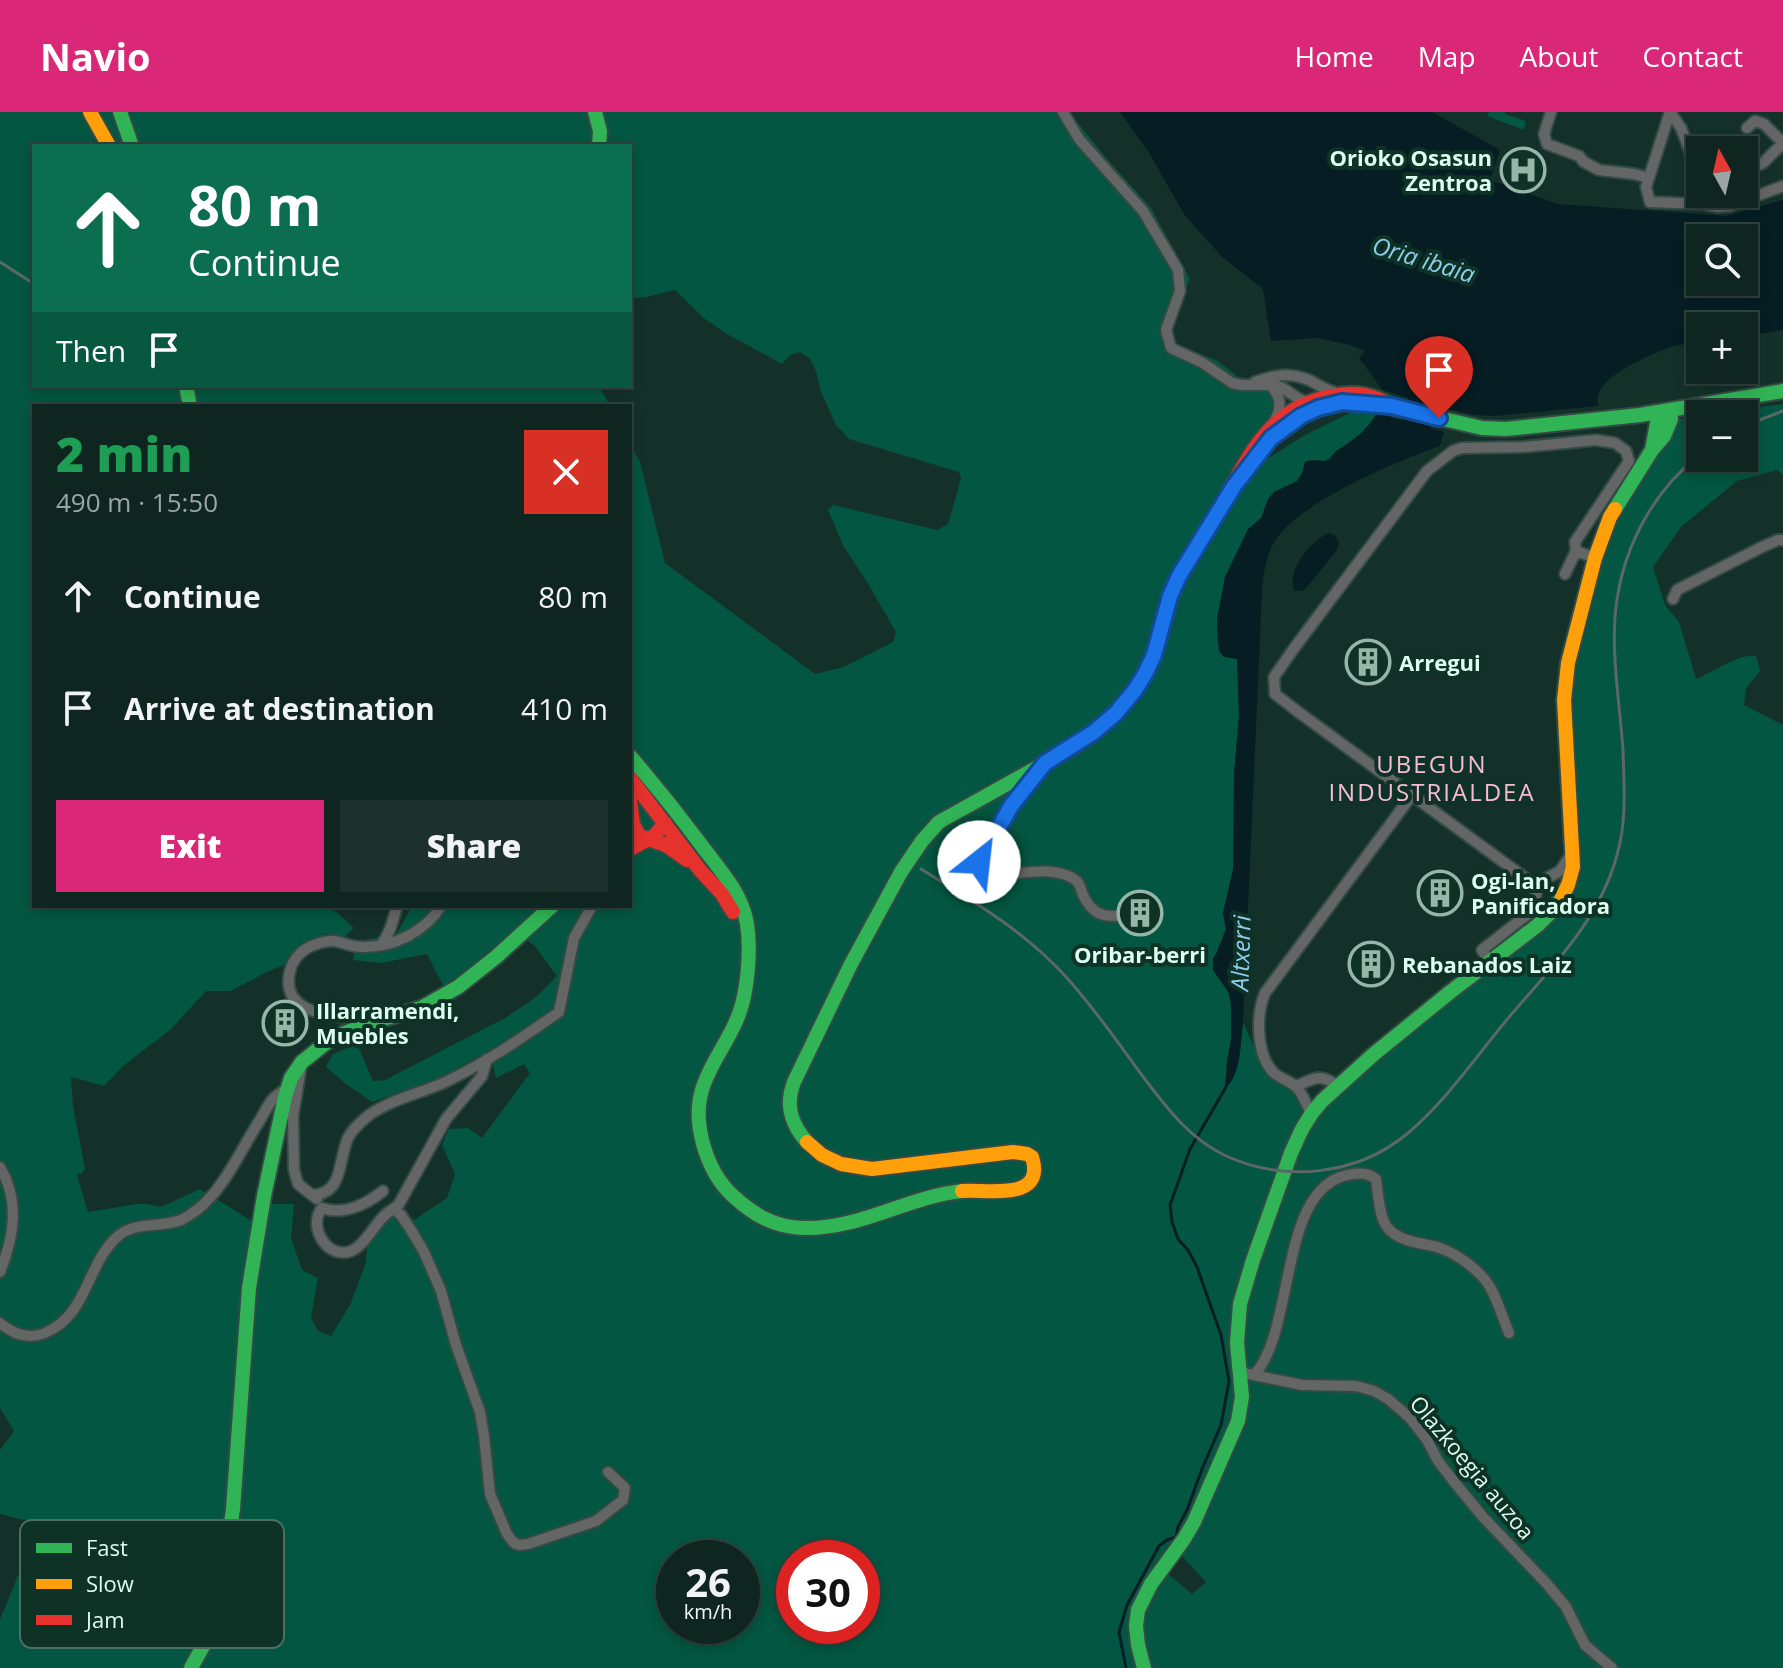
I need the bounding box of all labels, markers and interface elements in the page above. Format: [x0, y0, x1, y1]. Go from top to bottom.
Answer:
text: Navio [40, 30, 151, 82]
text: Home [1295, 37, 1374, 75]
text: Map [1418, 37, 1476, 75]
text: About [1520, 37, 1598, 75]
text: Contact [1642, 37, 1743, 75]
north arrow [1686, 136, 1758, 208]
map controls [1686, 136, 1758, 472]
place label: Orioko Osasun Zentroa [1330, 142, 1492, 197]
hospital icon: Orioko Osasun Zentroa [1499, 146, 1547, 194]
text: 80 m [188, 166, 322, 242]
icon: ahead [56, 176, 160, 280]
button: search [1686, 224, 1758, 296]
water label: Oria ibaia [1369, 228, 1480, 290]
text: Continue [188, 238, 341, 287]
button: + [1686, 312, 1758, 384]
icon: arrive [142, 328, 186, 372]
text: Then [56, 330, 126, 371]
pin [1405, 336, 1473, 418]
icon: arrive [1417, 348, 1461, 392]
button: − [1686, 400, 1758, 472]
text: 2 min [56, 421, 192, 486]
button: close [524, 430, 608, 514]
text: 490 m · 15:50 [56, 484, 218, 520]
icon: ahead [56, 574, 100, 618]
text: Continue [124, 576, 261, 617]
text: 80 m [538, 576, 608, 617]
building icon: Arregui [1344, 638, 1392, 686]
place label: Arregui [1399, 647, 1481, 677]
icon: arrive [56, 686, 100, 730]
text: Arrive at destination [124, 688, 435, 729]
text: 410 m [521, 688, 608, 729]
district label: UBEGUN INDUSTRIALDEA [1328, 747, 1536, 808]
button: Exit [56, 800, 324, 892]
button: Share [340, 800, 608, 892]
position arrow [937, 820, 1021, 904]
place label: Ogi-lan, Panificadora [1471, 865, 1610, 920]
building icon: Ogi-lan, Panificadora [1416, 869, 1464, 917]
building icon: Oribar-berri [1116, 889, 1164, 937]
water label: Altxerri [1222, 914, 1258, 994]
place label: Oribar-berri [1074, 939, 1206, 969]
building icon: Rebanados Laiz [1347, 940, 1395, 988]
place label: Rebanados Laiz [1402, 949, 1572, 979]
place label: Illarramendi, Muebles [316, 995, 459, 1050]
building icon: Illarramendi, Muebles [261, 999, 309, 1047]
street label: Olazkoegia auzoa [1404, 1389, 1542, 1545]
legend [20, 1520, 284, 1648]
text: Fast [86, 1532, 128, 1562]
speed limit sign: 30 [776, 1540, 880, 1644]
text: 26 [685, 1554, 731, 1609]
text: Slow [86, 1568, 134, 1598]
text: km/h [684, 1598, 732, 1625]
text: Jam [84, 1604, 125, 1634]

